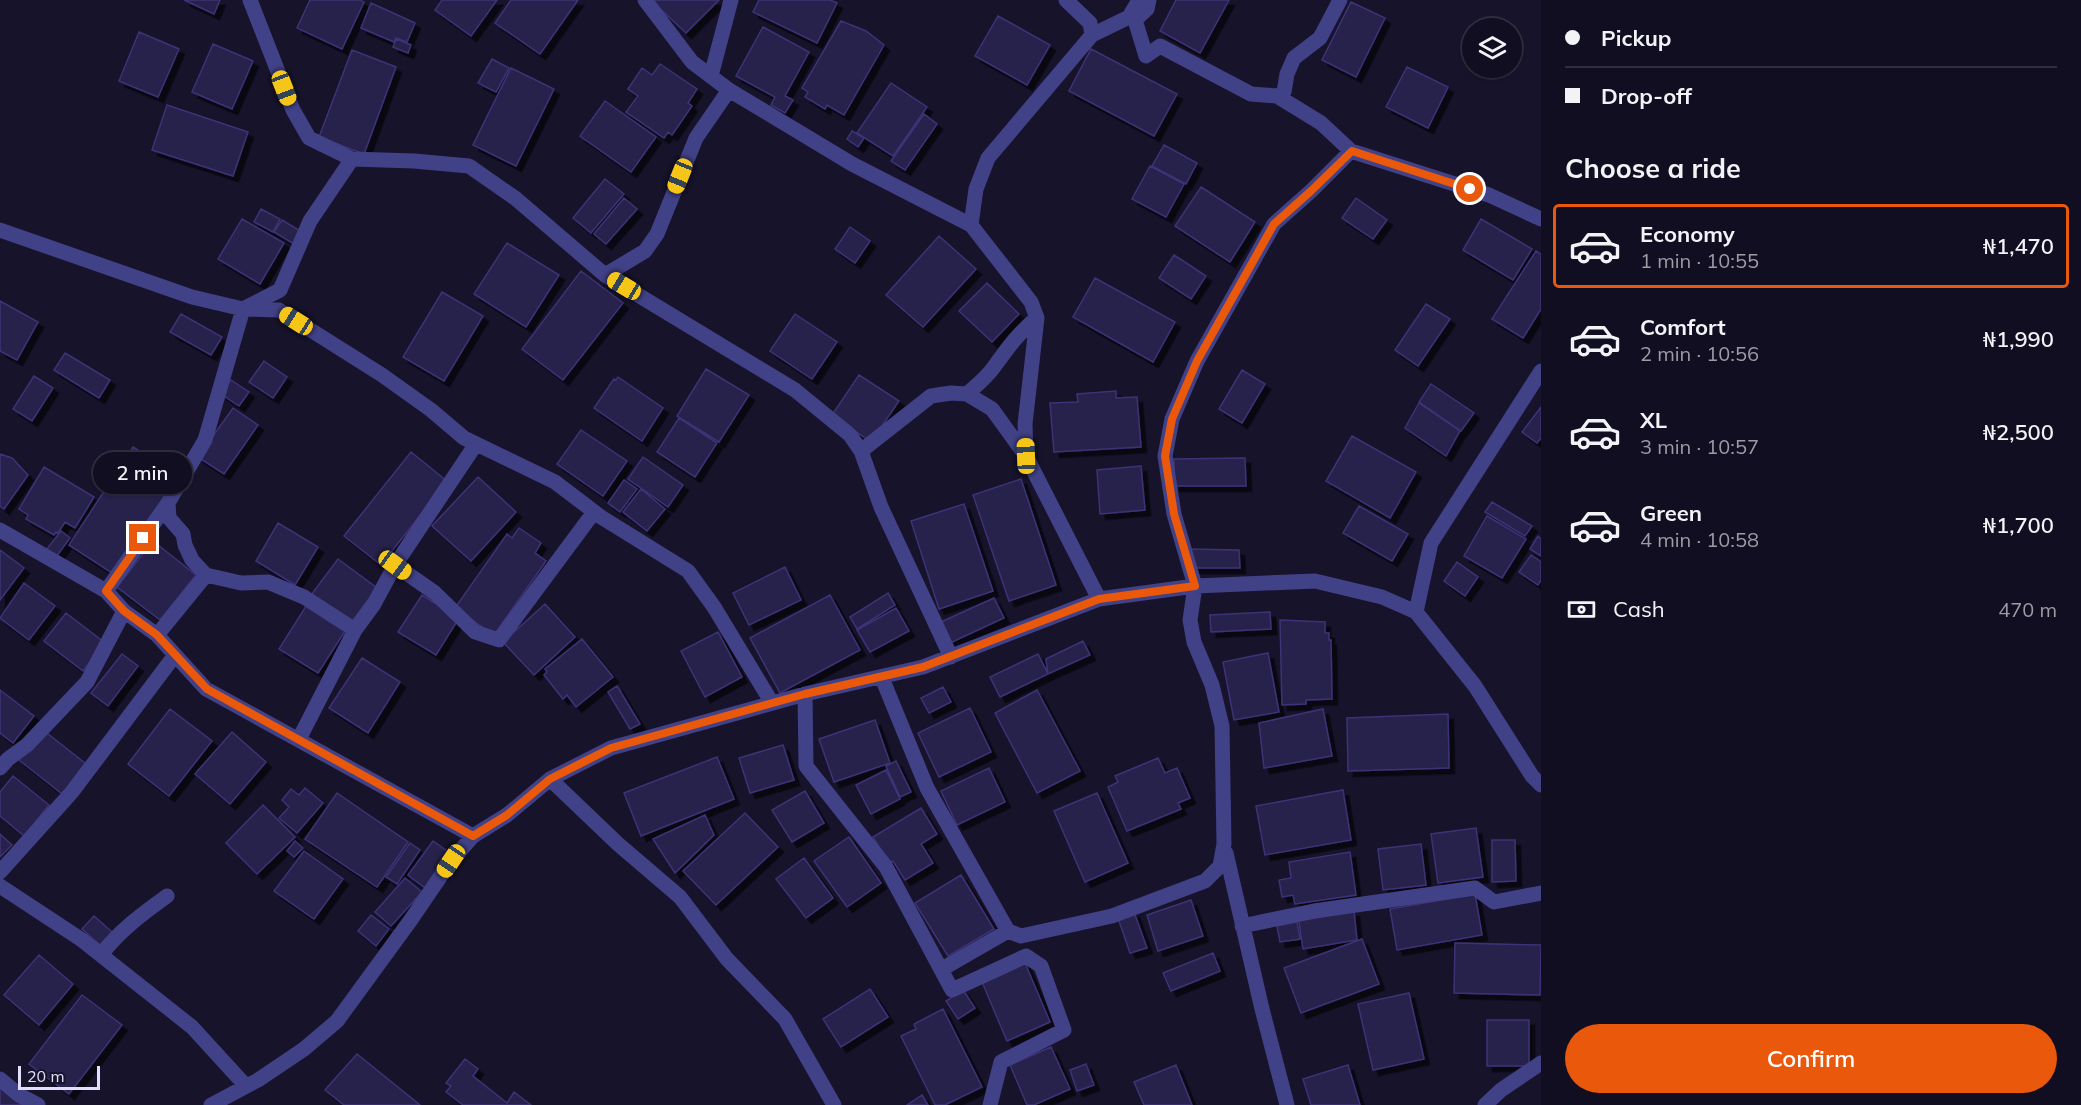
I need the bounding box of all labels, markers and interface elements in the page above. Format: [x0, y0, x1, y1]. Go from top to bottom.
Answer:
map controls [1462, 18, 1522, 78]
button: layers [1462, 18, 1522, 78]
text: Pickup [1601, 24, 1671, 52]
car [269, 68, 299, 108]
text: Drop-off [1601, 82, 1692, 110]
text: Choose a ride [1565, 151, 1741, 185]
car [665, 156, 695, 196]
route start [1456, 175, 1483, 202]
icon: car [1568, 219, 1622, 273]
text: Economy [1640, 220, 1735, 248]
text: ₦1,470 [1983, 232, 2054, 260]
text: 1 min · 10:55 [1640, 248, 1759, 273]
car [604, 269, 644, 303]
car [276, 304, 316, 338]
icon: car [1568, 312, 1622, 366]
text: Comfort [1640, 313, 1726, 341]
text: ₦1,990 [1983, 325, 2054, 353]
text: 2 min · 10:56 [1640, 341, 1759, 366]
icon: car [1568, 405, 1622, 459]
text: XL [1640, 406, 1667, 434]
text: ₦2,500 [1983, 418, 2054, 446]
text: 3 min · 10:57 [1640, 434, 1759, 459]
car [1016, 438, 1036, 474]
callout: 2 min [94, 451, 192, 493]
text: 2 min [117, 460, 168, 485]
icon: car [1568, 498, 1622, 552]
text: Green [1640, 499, 1702, 527]
text: ₦1,700 [1983, 511, 2054, 539]
route end [129, 524, 156, 551]
text: 4 min · 10:58 [1640, 527, 1759, 552]
car [375, 547, 415, 583]
icon: cash [1565, 593, 1598, 626]
text: Cash [1613, 595, 1665, 623]
text: 470 m [1998, 597, 2057, 622]
car [433, 841, 469, 881]
button: Confirm [1565, 1024, 2057, 1093]
scale bar [18, 1063, 100, 1090]
text: 20 m [27, 1066, 64, 1086]

